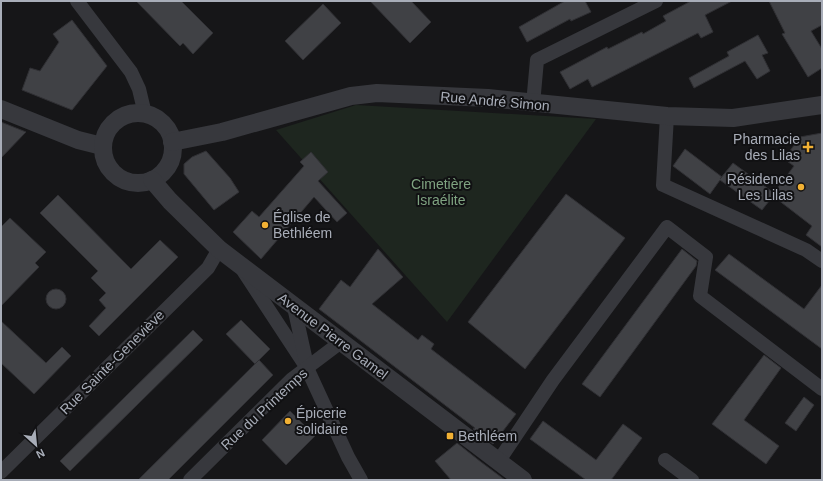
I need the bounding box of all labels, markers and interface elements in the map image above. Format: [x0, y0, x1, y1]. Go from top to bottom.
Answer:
street label: Rue André Simon [440, 88, 550, 114]
place label: Pharmacie des Lilas [733, 131, 800, 163]
marker: Pharmacie des Lilas [803, 142, 813, 152]
place label: Résidence Les Lilas [727, 171, 793, 203]
park label: Cimetière Israélite [411, 176, 471, 208]
marker: Résidence Les Lilas [796, 182, 806, 192]
place label: Église de Bethléem [273, 209, 332, 241]
marker: Église de Bethléem [260, 220, 270, 230]
street label: Avenue Pierre Gamel [275, 289, 391, 383]
street label: Rue Sainte-Geneviève [57, 306, 168, 417]
street label: Rue du Printemps [218, 365, 310, 453]
place label: Épicerie solidaire [296, 405, 348, 437]
marker: Épicerie solidaire [283, 416, 293, 426]
north arrow [16, 425, 56, 465]
place label: Bethléem [458, 428, 517, 444]
marker: Bethléem [445, 431, 455, 441]
text: N [34, 447, 47, 461]

